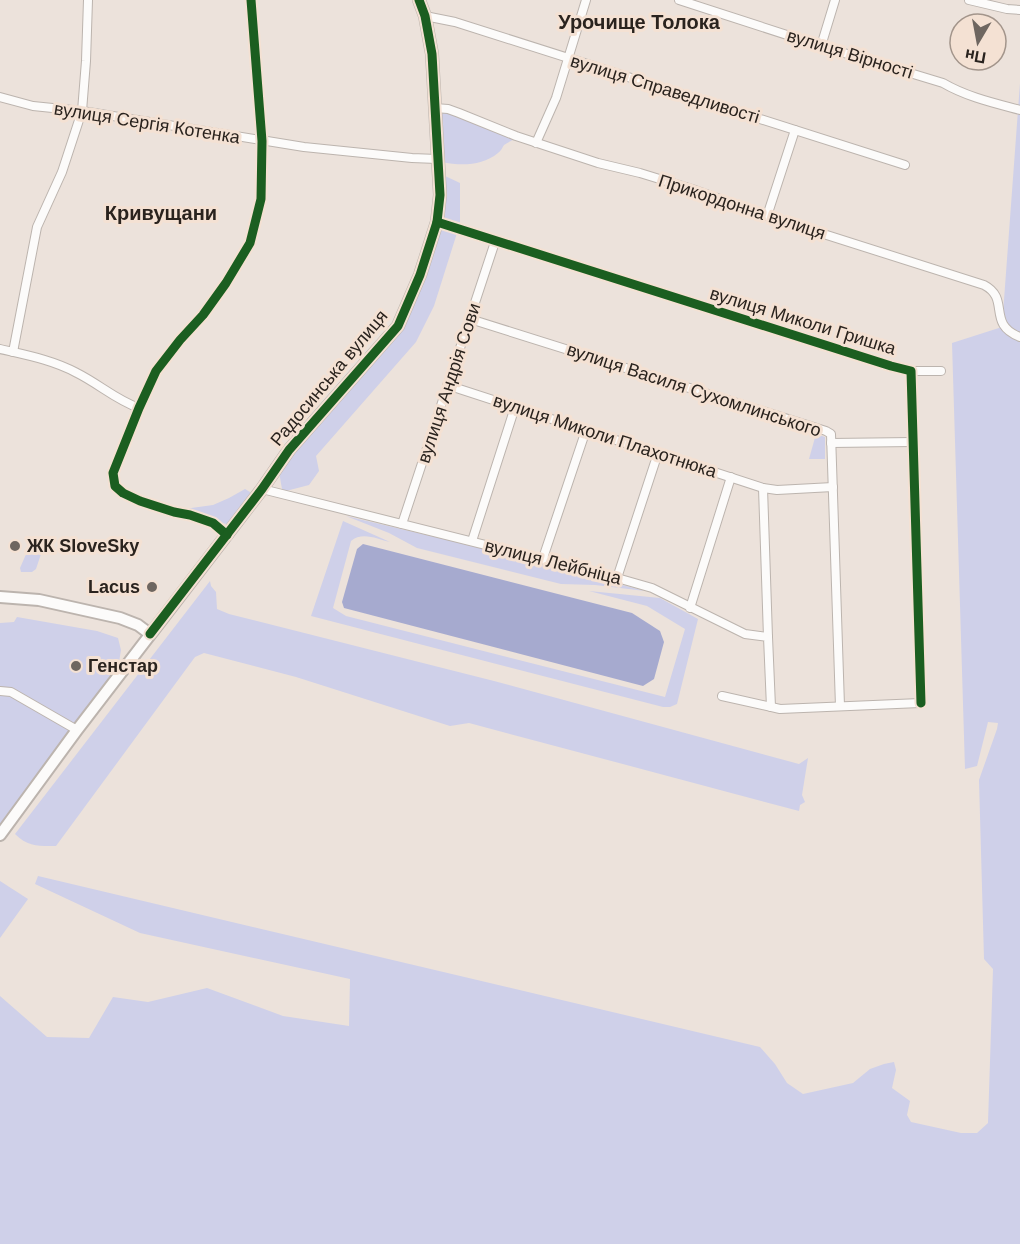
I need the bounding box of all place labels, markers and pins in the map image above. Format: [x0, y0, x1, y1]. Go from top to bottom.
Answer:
place label: ЖК SloveSky [26, 536, 139, 556]
marker: ЖК SloveSky [8, 539, 22, 553]
place label: Lacus [88, 577, 140, 597]
marker: Lacus [145, 580, 159, 594]
place label: Генстар [88, 656, 158, 676]
marker: Генстар [69, 659, 83, 673]

